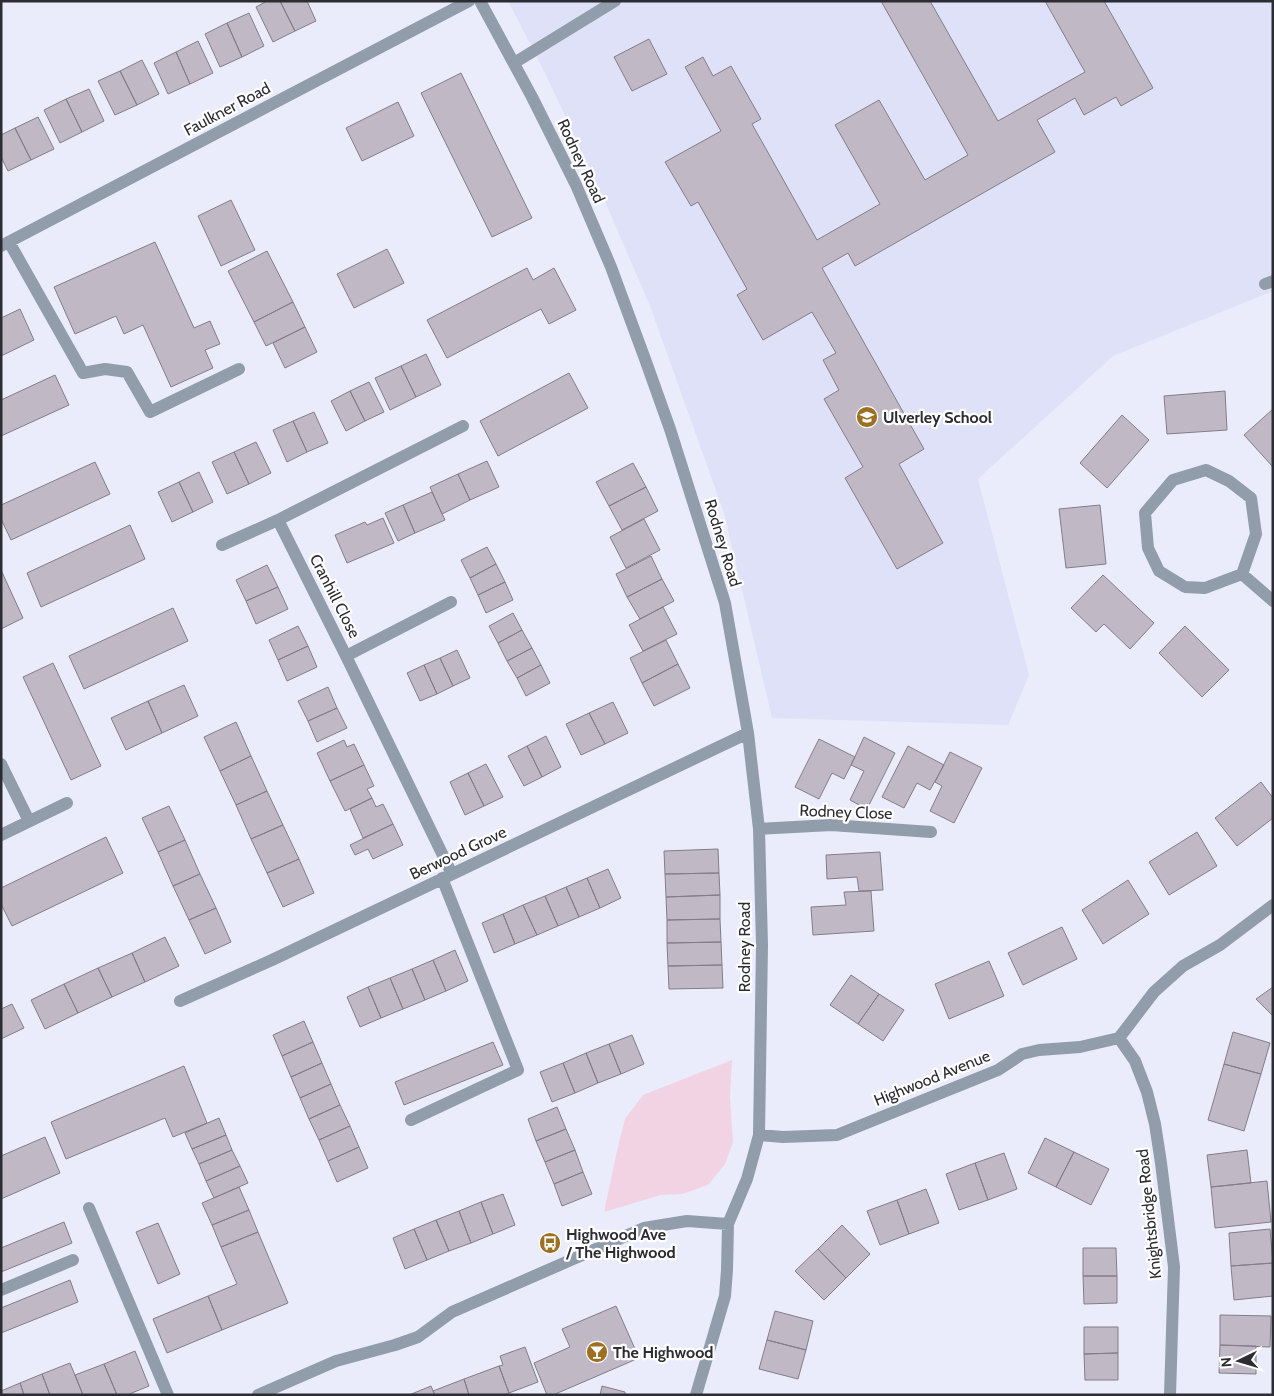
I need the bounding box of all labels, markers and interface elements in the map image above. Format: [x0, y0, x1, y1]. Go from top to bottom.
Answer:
street label: Faulkner Road [181, 78, 273, 140]
street label: Rodney Road [553, 116, 609, 206]
school or university icon: Ulverley School [855, 405, 879, 429]
place label: Ulverley School [883, 408, 992, 427]
street label: Rodney Road [701, 497, 745, 589]
street label: Cranhill Close [306, 551, 364, 641]
street label: Rodney Close [799, 801, 893, 823]
street label: Berwood Grove [407, 822, 509, 884]
street label: Rodney Road [735, 902, 754, 992]
street label: Highwood Avenue [871, 1046, 993, 1110]
street label: Knightsbridge Road [1133, 1148, 1165, 1280]
place label: Highwood Ave / The Highwood [565, 1225, 676, 1262]
bus stop icon: Highwood Ave / The Highwood [538, 1231, 562, 1255]
north arrow [1214, 1336, 1264, 1386]
bar icon: The Highwood [585, 1340, 609, 1364]
place label: The Highwood [613, 1343, 713, 1362]
text: N [1217, 1356, 1235, 1368]

